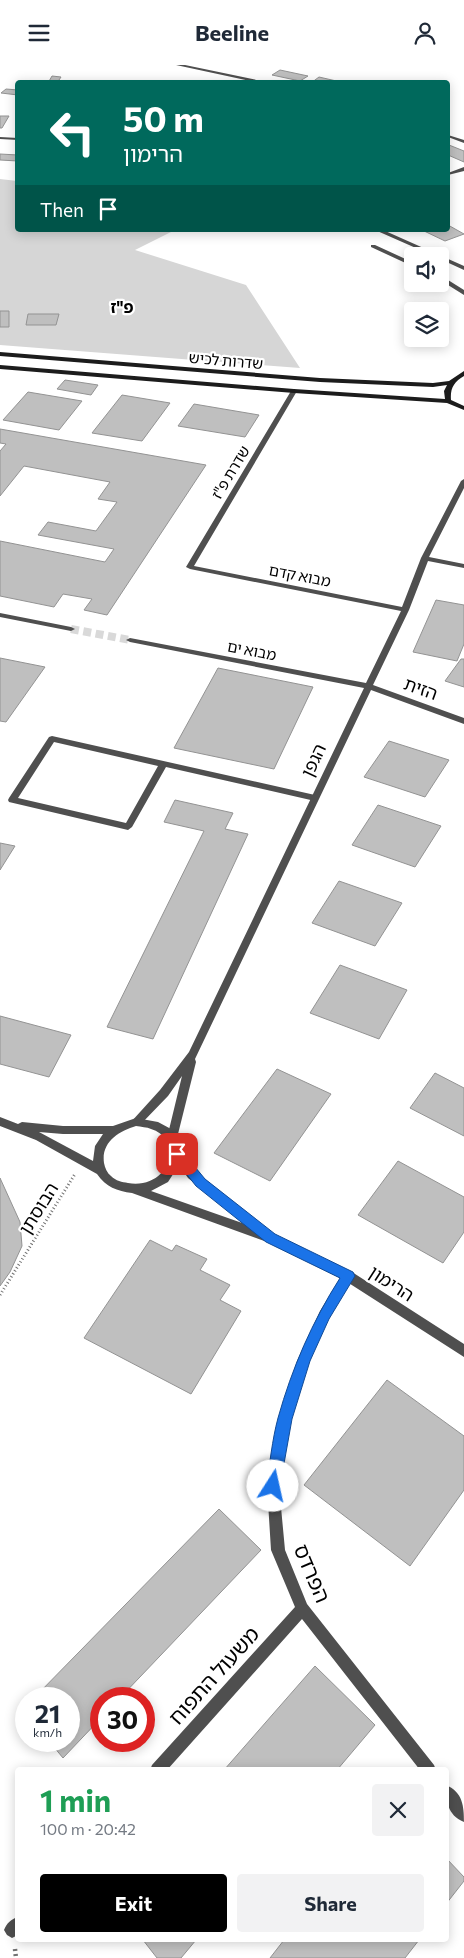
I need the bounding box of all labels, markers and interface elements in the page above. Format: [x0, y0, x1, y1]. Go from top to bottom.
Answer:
icon: menu [25, 19, 53, 47]
text: Beeline [195, 19, 269, 46]
icon: person [411, 19, 439, 47]
text: 50 m [123, 96, 204, 139]
icon: left [40, 100, 105, 165]
text: הרימון [123, 140, 183, 167]
icon: arrive [94, 195, 122, 223]
text: Then [40, 198, 84, 221]
map controls [404, 247, 449, 347]
button: sound [404, 247, 449, 292]
district label: פ"ז [111, 297, 133, 316]
button: layers [404, 302, 449, 347]
street label: שדרות לכיש [188, 348, 264, 372]
street label: שדרת פ"ז [207, 442, 253, 502]
street label: מבוא קדם [267, 560, 333, 590]
street label: מבוא ים [226, 636, 278, 664]
street label: הזית [401, 672, 441, 704]
street label: הגפן [296, 740, 330, 780]
pin [156, 1133, 198, 1175]
icon: arrive [163, 1140, 191, 1168]
street label: הבוסתן [14, 1178, 62, 1238]
street label: הרימון [365, 1260, 419, 1306]
position arrow [246, 1459, 298, 1511]
street label: הפרדס [290, 1540, 336, 1606]
street label: משעול התפוח [163, 1621, 263, 1729]
speed limit sign: 30 [90, 1687, 155, 1752]
text: 21 [35, 1698, 60, 1728]
text: km/h [33, 1725, 62, 1739]
text: 1 min [40, 1781, 111, 1818]
button: close [372, 1784, 424, 1836]
text: 100 m · 20:42 [40, 1819, 136, 1838]
button: Exit [40, 1874, 227, 1932]
button: Share [237, 1874, 424, 1932]

